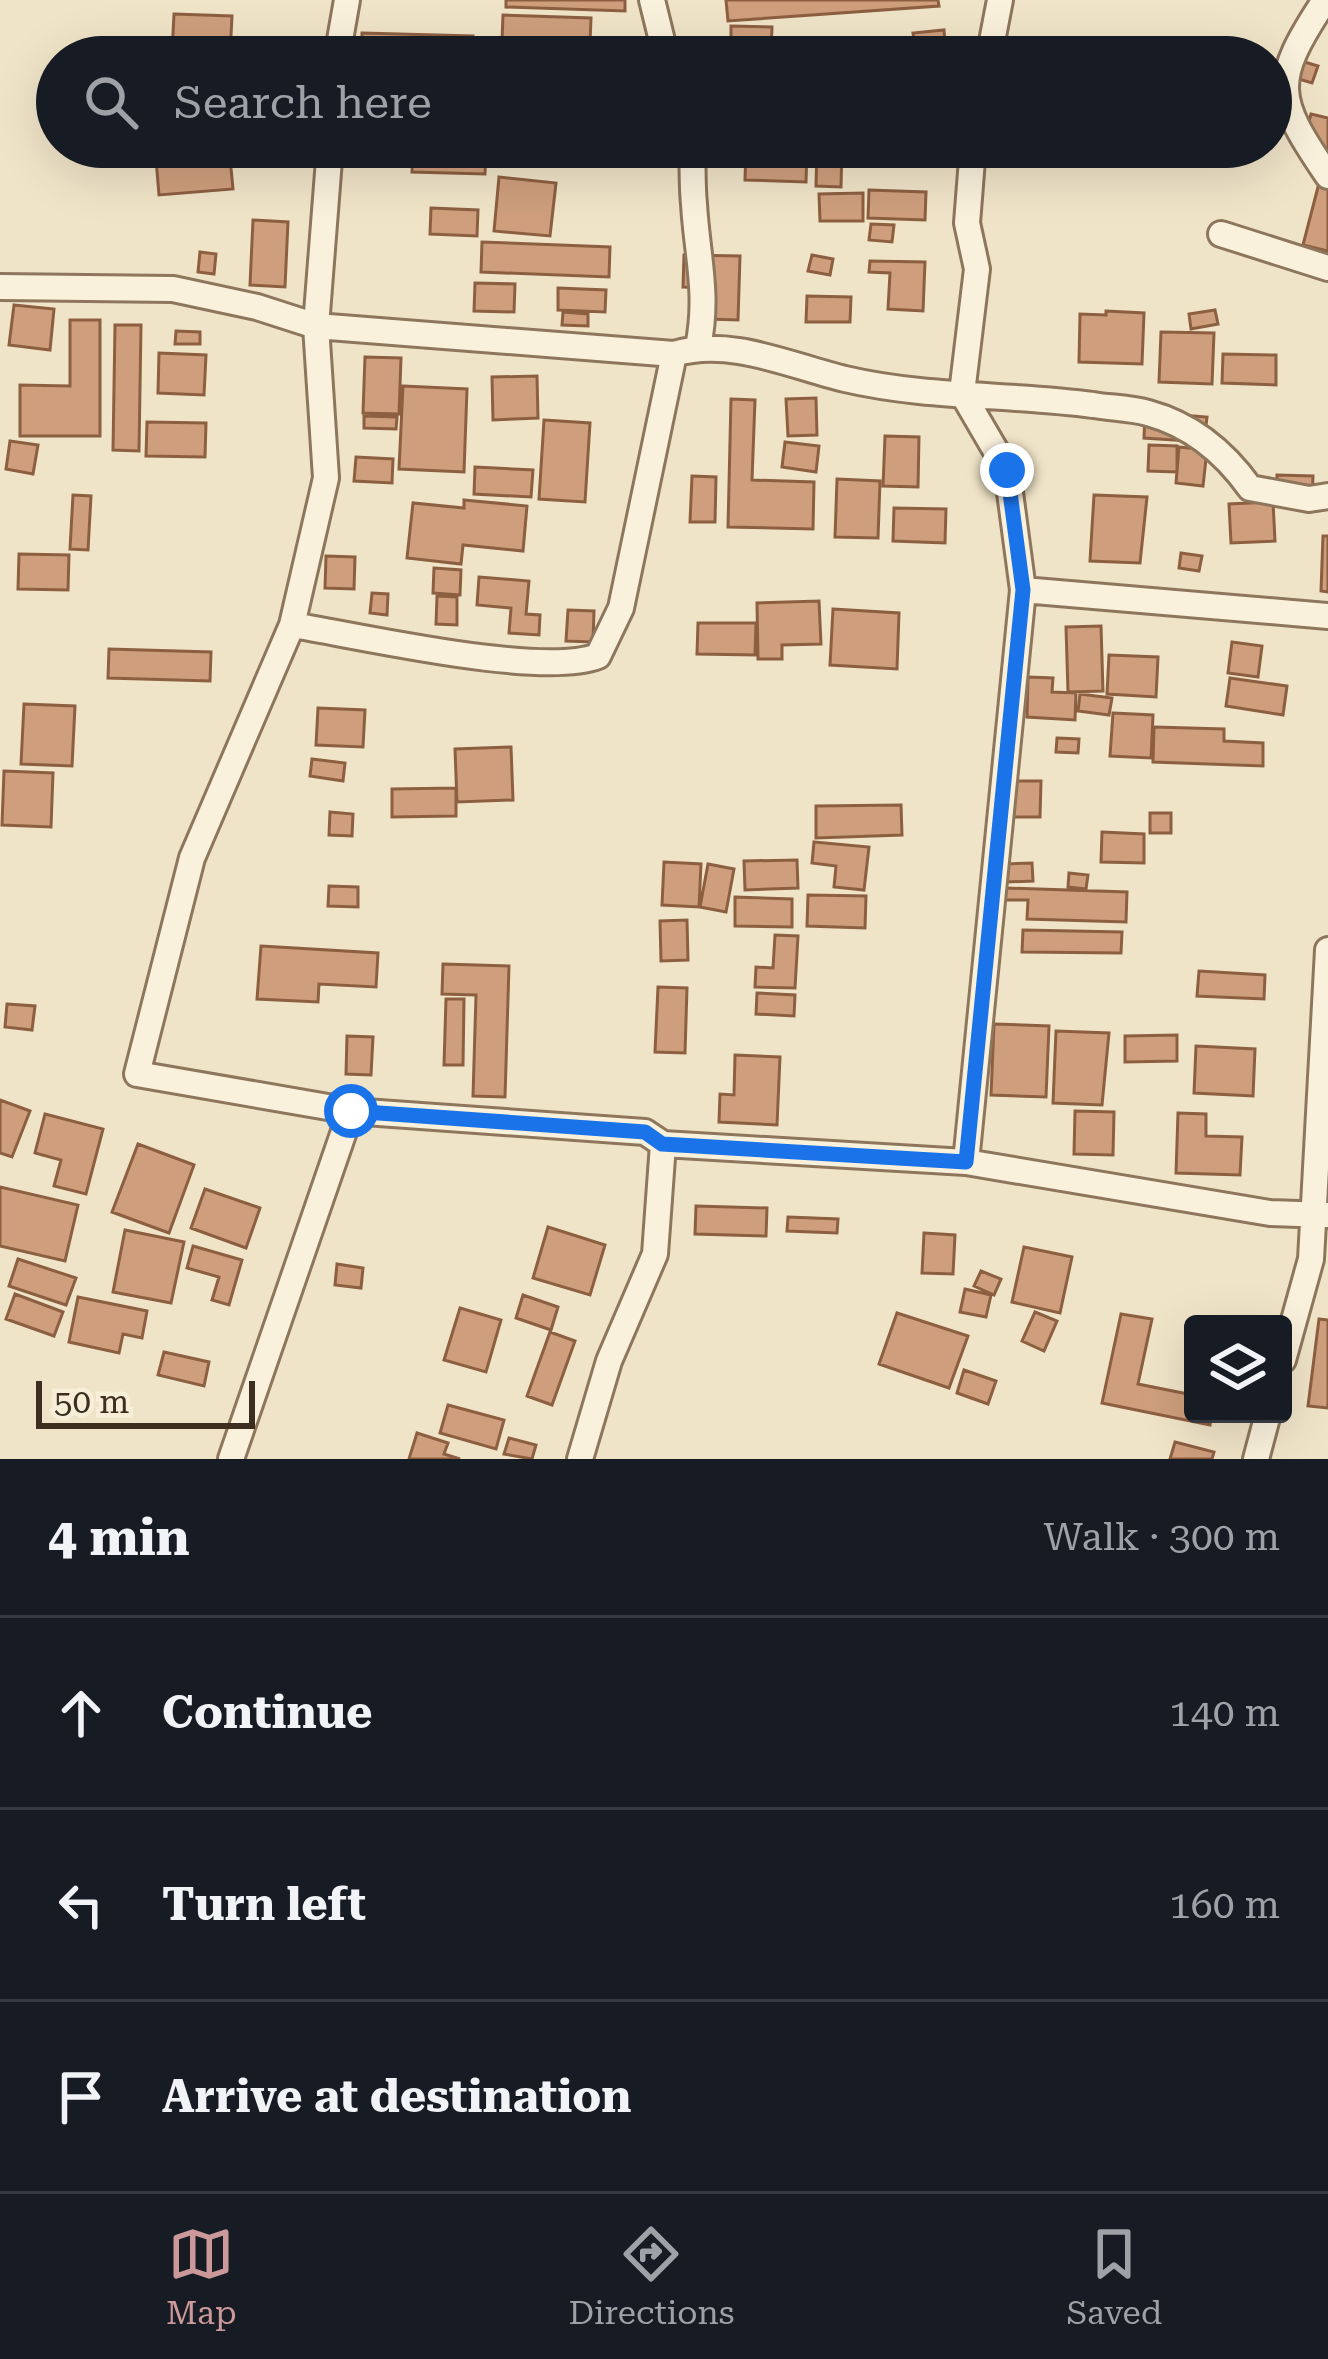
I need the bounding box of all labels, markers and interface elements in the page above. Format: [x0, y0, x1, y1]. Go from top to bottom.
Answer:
search box [36, 36, 1292, 168]
icon: search [78, 69, 144, 135]
text: Search here [174, 76, 432, 129]
route end [980, 443, 1034, 497]
route start [324, 1084, 378, 1138]
map controls [1184, 1315, 1292, 1423]
button: layers [1184, 1315, 1292, 1423]
scale bar [36, 1375, 255, 1428]
text: 50 m [54, 1382, 129, 1421]
text: 4 min [48, 1508, 190, 1567]
text: Walk · 300 m [1044, 1514, 1280, 1560]
icon: ahead [48, 1680, 114, 1746]
text: Continue [162, 1686, 373, 1739]
text: 140 m [1169, 1690, 1280, 1736]
icon: left [48, 1872, 114, 1938]
text: Turn left [162, 1878, 366, 1931]
text: 160 m [1169, 1882, 1280, 1928]
icon: arrive [48, 2064, 114, 2130]
text: Arrive at destination [162, 2070, 631, 2123]
tab: Map [166, 2221, 237, 2332]
tab: Directions [568, 2221, 734, 2332]
tab: Saved [1066, 2221, 1162, 2332]

